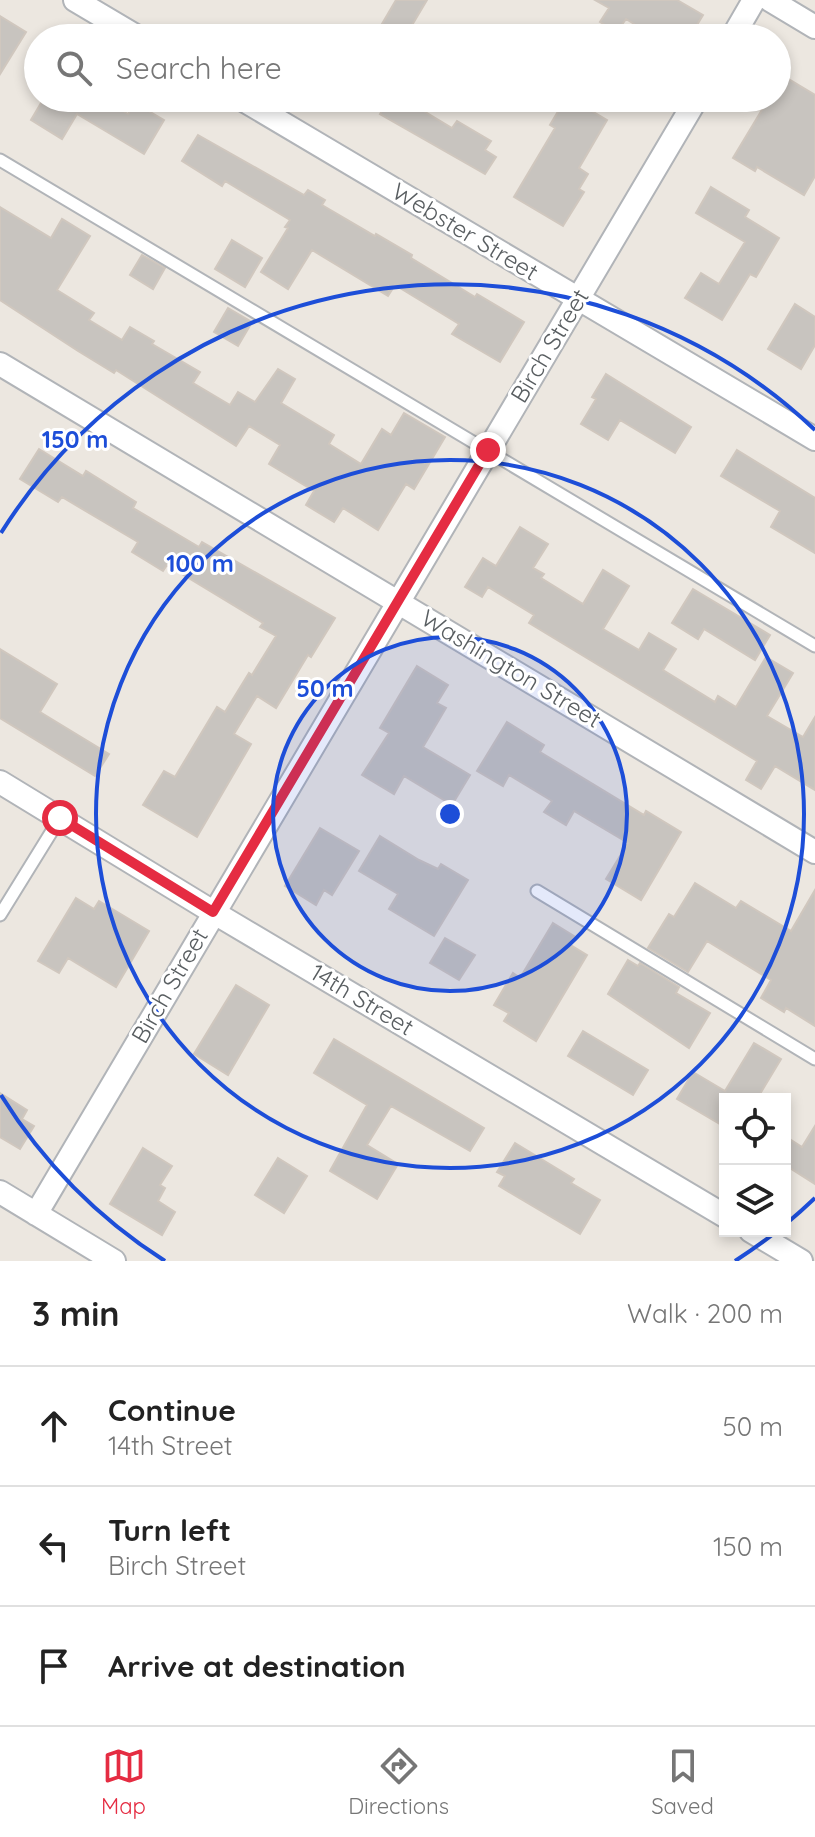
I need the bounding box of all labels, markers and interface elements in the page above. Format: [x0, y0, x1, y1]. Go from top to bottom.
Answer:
search box [24, 24, 791, 112]
icon: search [52, 46, 96, 90]
text: Search here [116, 49, 282, 87]
street label: Webster Street [387, 176, 544, 287]
street label: Birch Street [503, 283, 595, 408]
text: 150 m [42, 424, 108, 454]
route end [470, 432, 506, 468]
text: 100 m [166, 548, 234, 578]
street label: Washington Street [416, 603, 607, 734]
text: 50 m [296, 673, 354, 703]
route start [42, 800, 78, 836]
centre of rings [436, 800, 464, 828]
street label: Birch Street [124, 923, 214, 1048]
street label: 14th Street [305, 957, 420, 1042]
map controls [719, 1093, 791, 1237]
button: locate [719, 1093, 791, 1165]
button: layers [719, 1165, 791, 1237]
text: 3 min [32, 1292, 119, 1335]
text: Walk · 200 m [627, 1297, 783, 1330]
text: Continue [108, 1391, 236, 1429]
icon: ahead [32, 1404, 76, 1448]
text: 50 m [723, 1410, 783, 1443]
text: 14th Street [108, 1429, 233, 1462]
text: Turn left [108, 1511, 231, 1549]
icon: left [32, 1524, 76, 1568]
text: 150 m [713, 1530, 783, 1563]
text: Birch Street [108, 1549, 246, 1582]
icon: arrive [32, 1644, 76, 1688]
text: Arrive at destination [108, 1647, 406, 1685]
tab: Map [101, 1744, 146, 1820]
tab: Directions [348, 1744, 449, 1820]
tab: Saved [651, 1744, 714, 1820]

